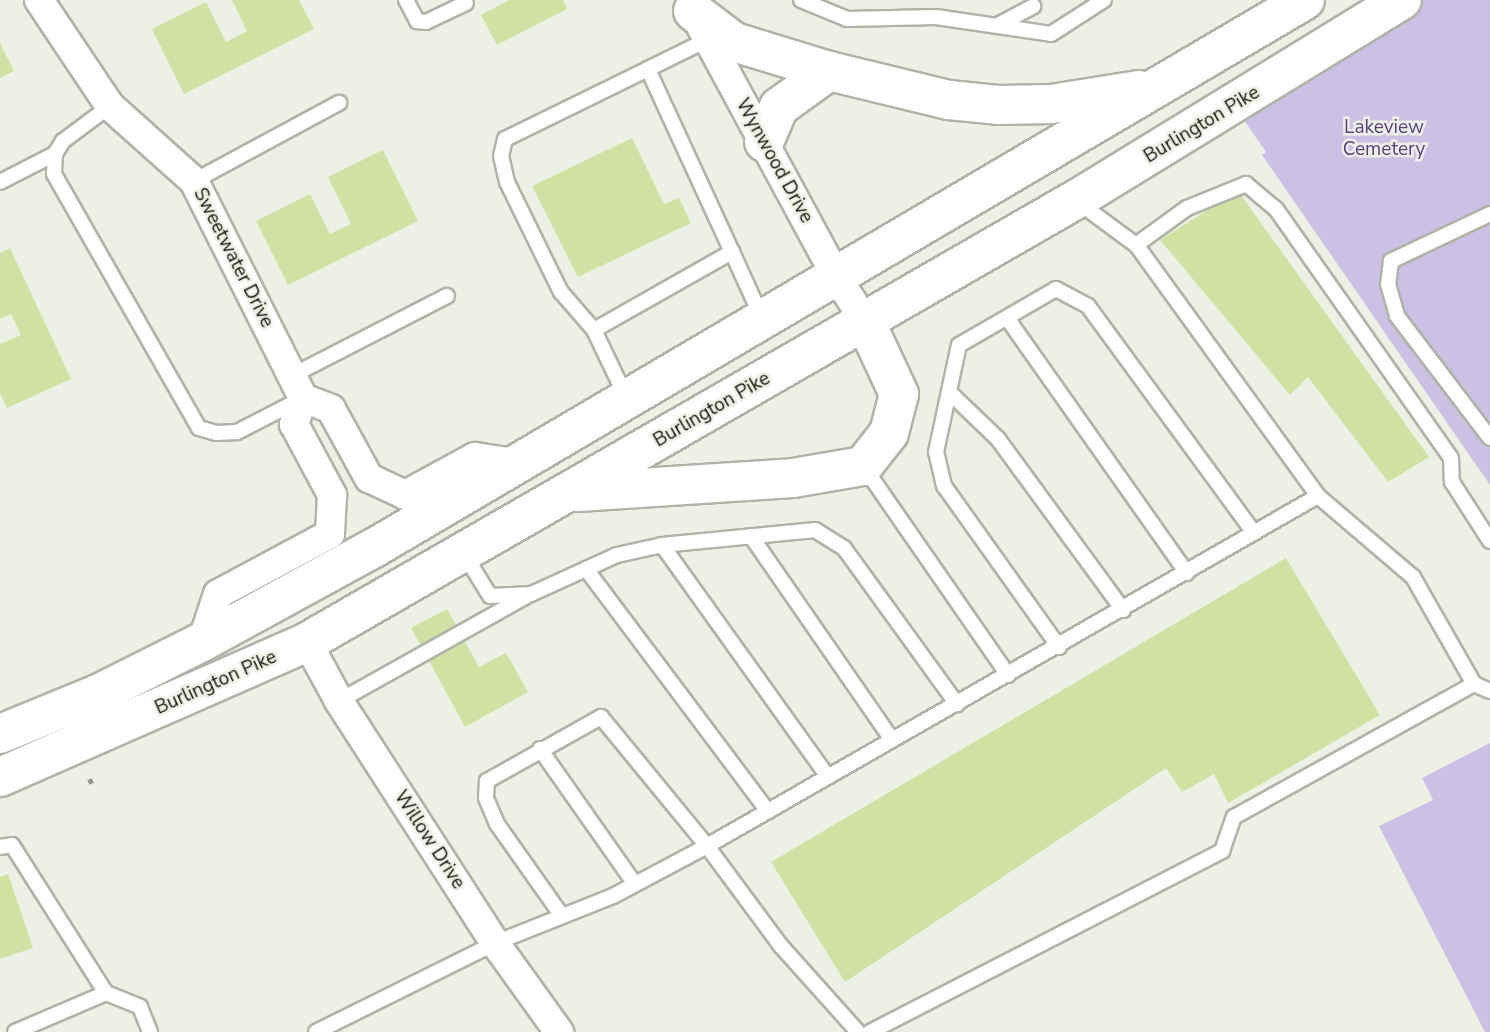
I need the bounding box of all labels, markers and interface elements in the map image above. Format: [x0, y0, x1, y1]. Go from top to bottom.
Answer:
street label: Burlington Pike [1140, 82, 1264, 168]
street label: Wynwood Drive [730, 95, 818, 227]
park label: Lakeview Cemetery [1343, 117, 1425, 161]
street label: Sweetwater Drive [188, 184, 278, 332]
street label: Burlington Pike [650, 367, 774, 453]
street label: Burlington Pike [152, 646, 280, 720]
street label: Willow Drive [389, 786, 469, 894]

